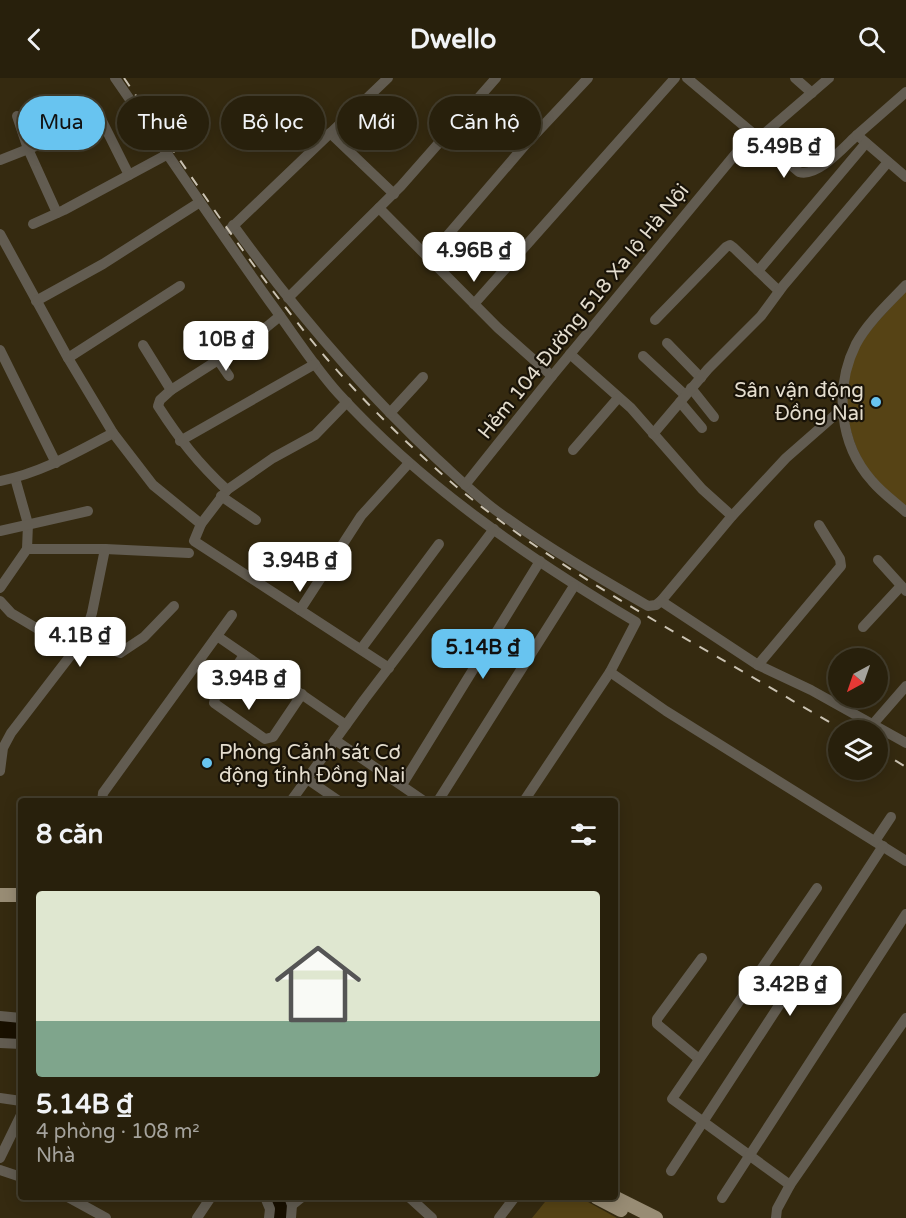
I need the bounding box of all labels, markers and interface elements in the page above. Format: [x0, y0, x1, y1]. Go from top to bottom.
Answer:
icon: back [18, 23, 51, 56]
text: Dwello [410, 23, 496, 56]
icon: search [855, 23, 888, 56]
chip: Mua [18, 96, 105, 150]
chip: Thuê [117, 96, 209, 150]
chip: Bộ lọc [221, 96, 325, 150]
chip: Mới [337, 96, 417, 150]
chip: Căn hộ [429, 96, 541, 150]
pin: 5.49B ₫ [729, 128, 839, 179]
text: 5.49B ₫ [747, 135, 821, 159]
street label: Hẻm 104 Đường 518 Xa lộ Hà Nội [473, 179, 694, 444]
pin: 4.96B ₫ [419, 232, 529, 283]
text: 4.96B ₫ [436, 239, 512, 263]
pin: 10B ₫ [184, 321, 268, 372]
text: 10B ₫ [197, 328, 255, 352]
place label: Sân vận động Đồng Nai [734, 379, 864, 426]
marker: Sân vận động Đồng Nai [869, 395, 883, 409]
pin: 3.94B ₫ [245, 542, 355, 593]
text: 3.94B ₫ [262, 549, 338, 573]
pin: 4.1B ₫ [31, 617, 129, 668]
text: 4.1B ₫ [49, 624, 111, 648]
pin: 5.14B ₫ [428, 629, 538, 680]
text: 5.14B ₫ [446, 636, 520, 660]
north arrow [828, 648, 888, 708]
map controls [828, 648, 888, 780]
pin: 3.94B ₫ [194, 660, 304, 711]
text: 3.94B ₫ [211, 667, 287, 691]
button: layers [828, 720, 888, 780]
place label: Phòng Cảnh sát Cơ động tỉnh Đồng Nai [219, 741, 405, 788]
marker: Phòng Cảnh sát Cơ động tỉnh Đồng Nai [200, 756, 214, 770]
icon: filters [567, 818, 600, 851]
text: 8 căn [36, 819, 103, 850]
icon: home [264, 930, 372, 1038]
pin: 3.42B ₫ [735, 966, 845, 1017]
text: 3.42B ₫ [753, 973, 827, 997]
text: 5.14B ₫ [36, 1089, 133, 1120]
text: 4 phòng · 108 m² [36, 1120, 200, 1144]
text: Nhà [36, 1144, 75, 1168]

